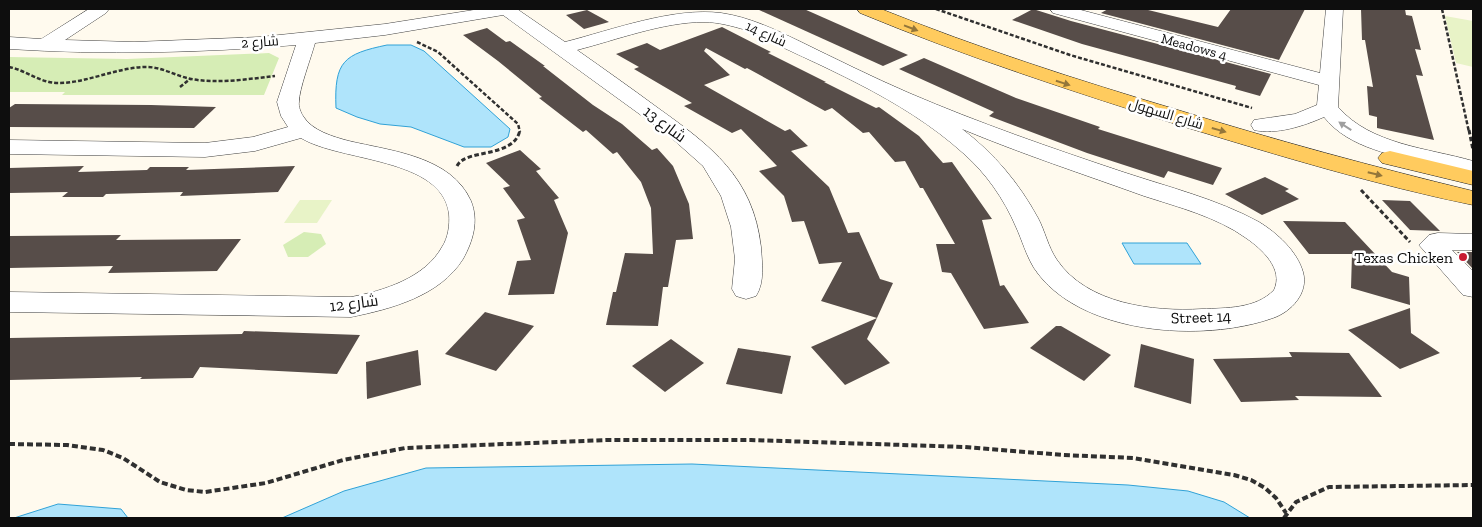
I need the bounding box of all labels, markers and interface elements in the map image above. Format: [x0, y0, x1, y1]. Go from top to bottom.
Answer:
street label: شارع 14 [743, 17, 789, 51]
one-way arrow [903, 24, 918, 32]
street label: Meadows 4 [1159, 30, 1229, 64]
street label: شارع 2 [241, 32, 279, 52]
one-way arrow [1056, 79, 1071, 87]
street label: شارع السهول [1127, 95, 1205, 133]
street label: شارع 13 [639, 102, 690, 148]
one-way arrow [1338, 121, 1352, 131]
one-way arrow [1211, 127, 1226, 135]
one-way arrow [1368, 170, 1383, 178]
place label: Texas Chicken [1354, 248, 1454, 267]
marker: Texas Chicken [1457, 251, 1469, 263]
street label: شارع 12 [329, 291, 380, 317]
street label: Street 14 [1170, 306, 1232, 328]

